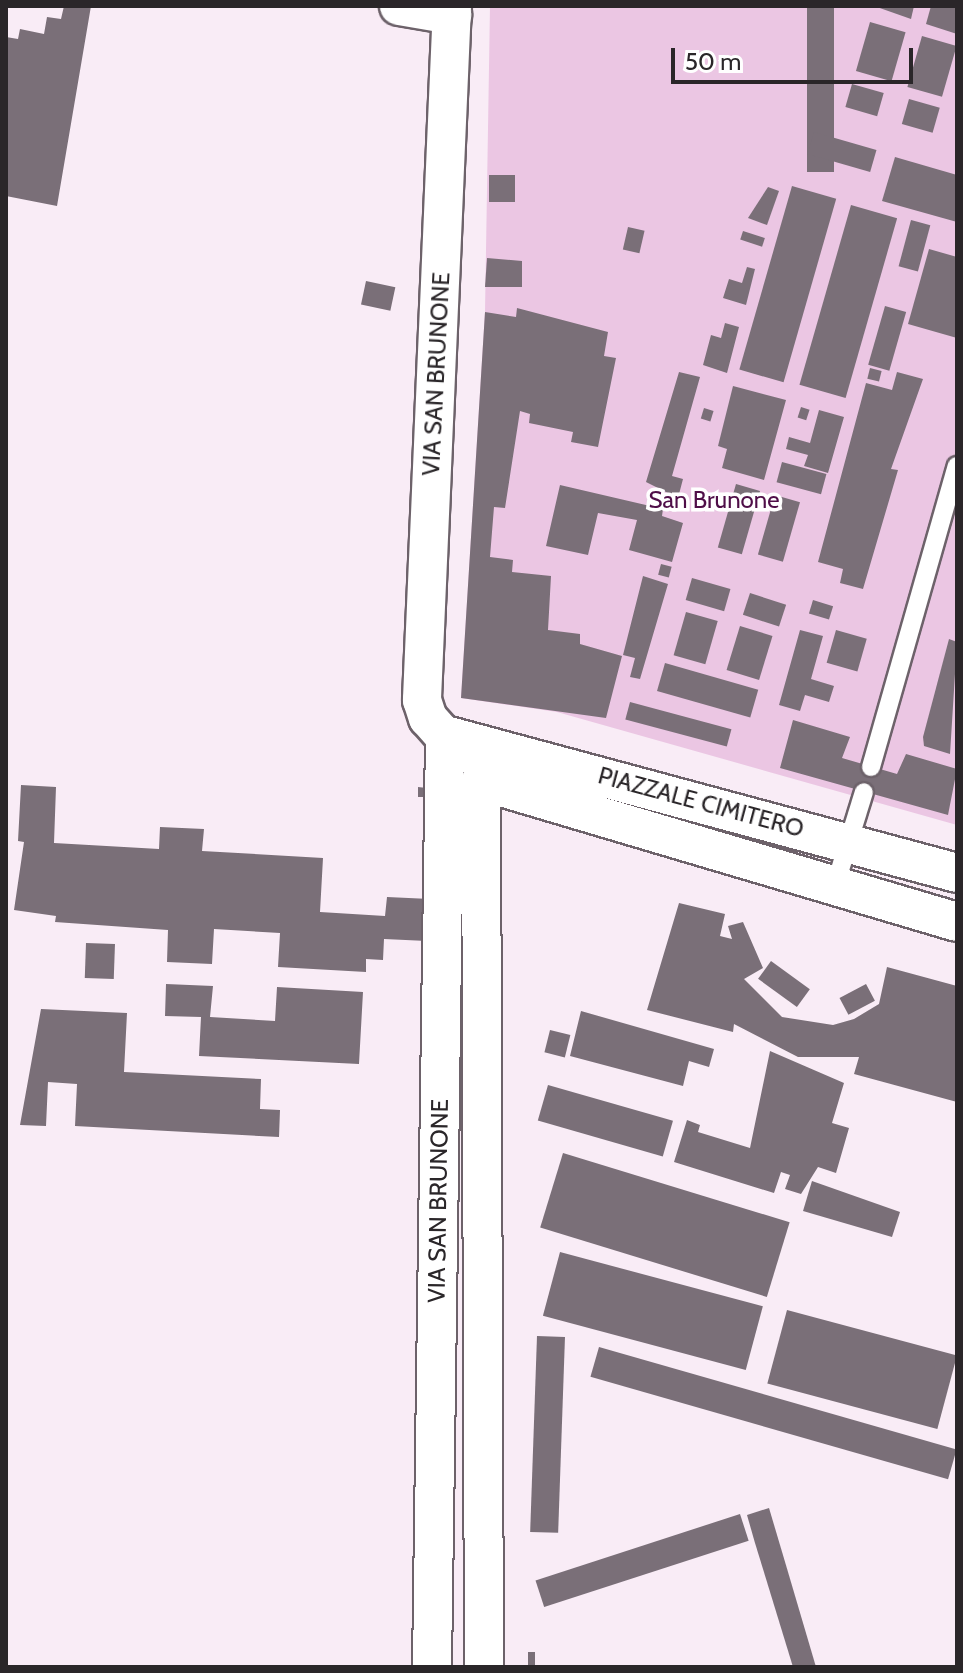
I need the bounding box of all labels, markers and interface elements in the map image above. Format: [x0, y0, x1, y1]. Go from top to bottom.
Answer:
scale bar [675, 32, 917, 82]
text: 50 m [685, 47, 741, 76]
street label: VIA SAN BRUNONE [416, 271, 456, 477]
park label: San Brunone [648, 486, 780, 514]
street label: PIAZZALE CIMITERO [595, 761, 807, 843]
street label: VIA SAN BRUNONE [422, 1099, 454, 1303]

